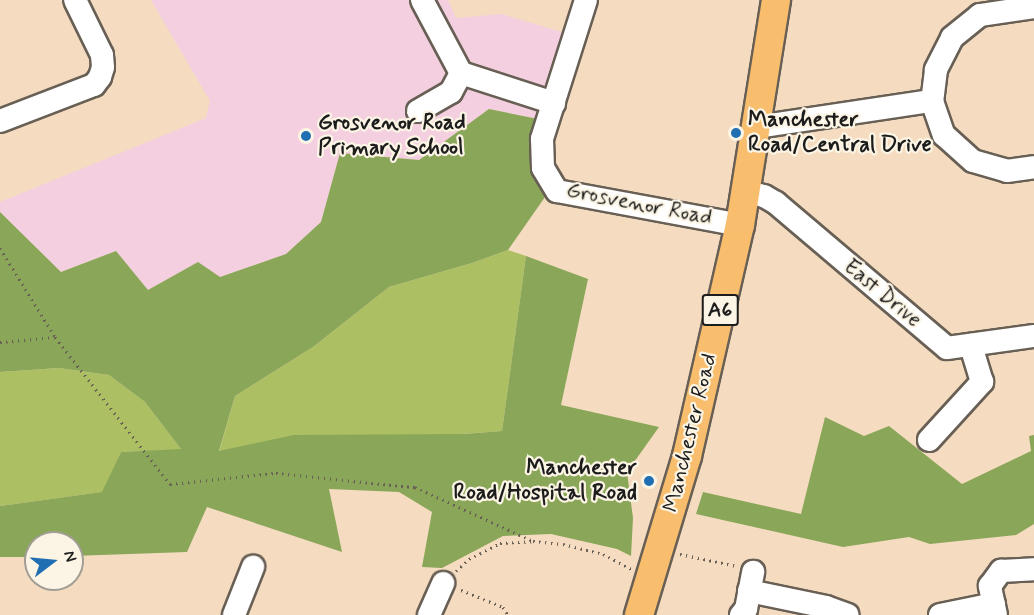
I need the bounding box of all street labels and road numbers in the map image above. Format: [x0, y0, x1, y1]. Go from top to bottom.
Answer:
street label: Grosvenor Road [564, 178, 714, 232]
street label: East Drive [838, 254, 926, 334]
road number: A6 [700, 292, 740, 328]
street label: Manchester Road [659, 352, 723, 514]

